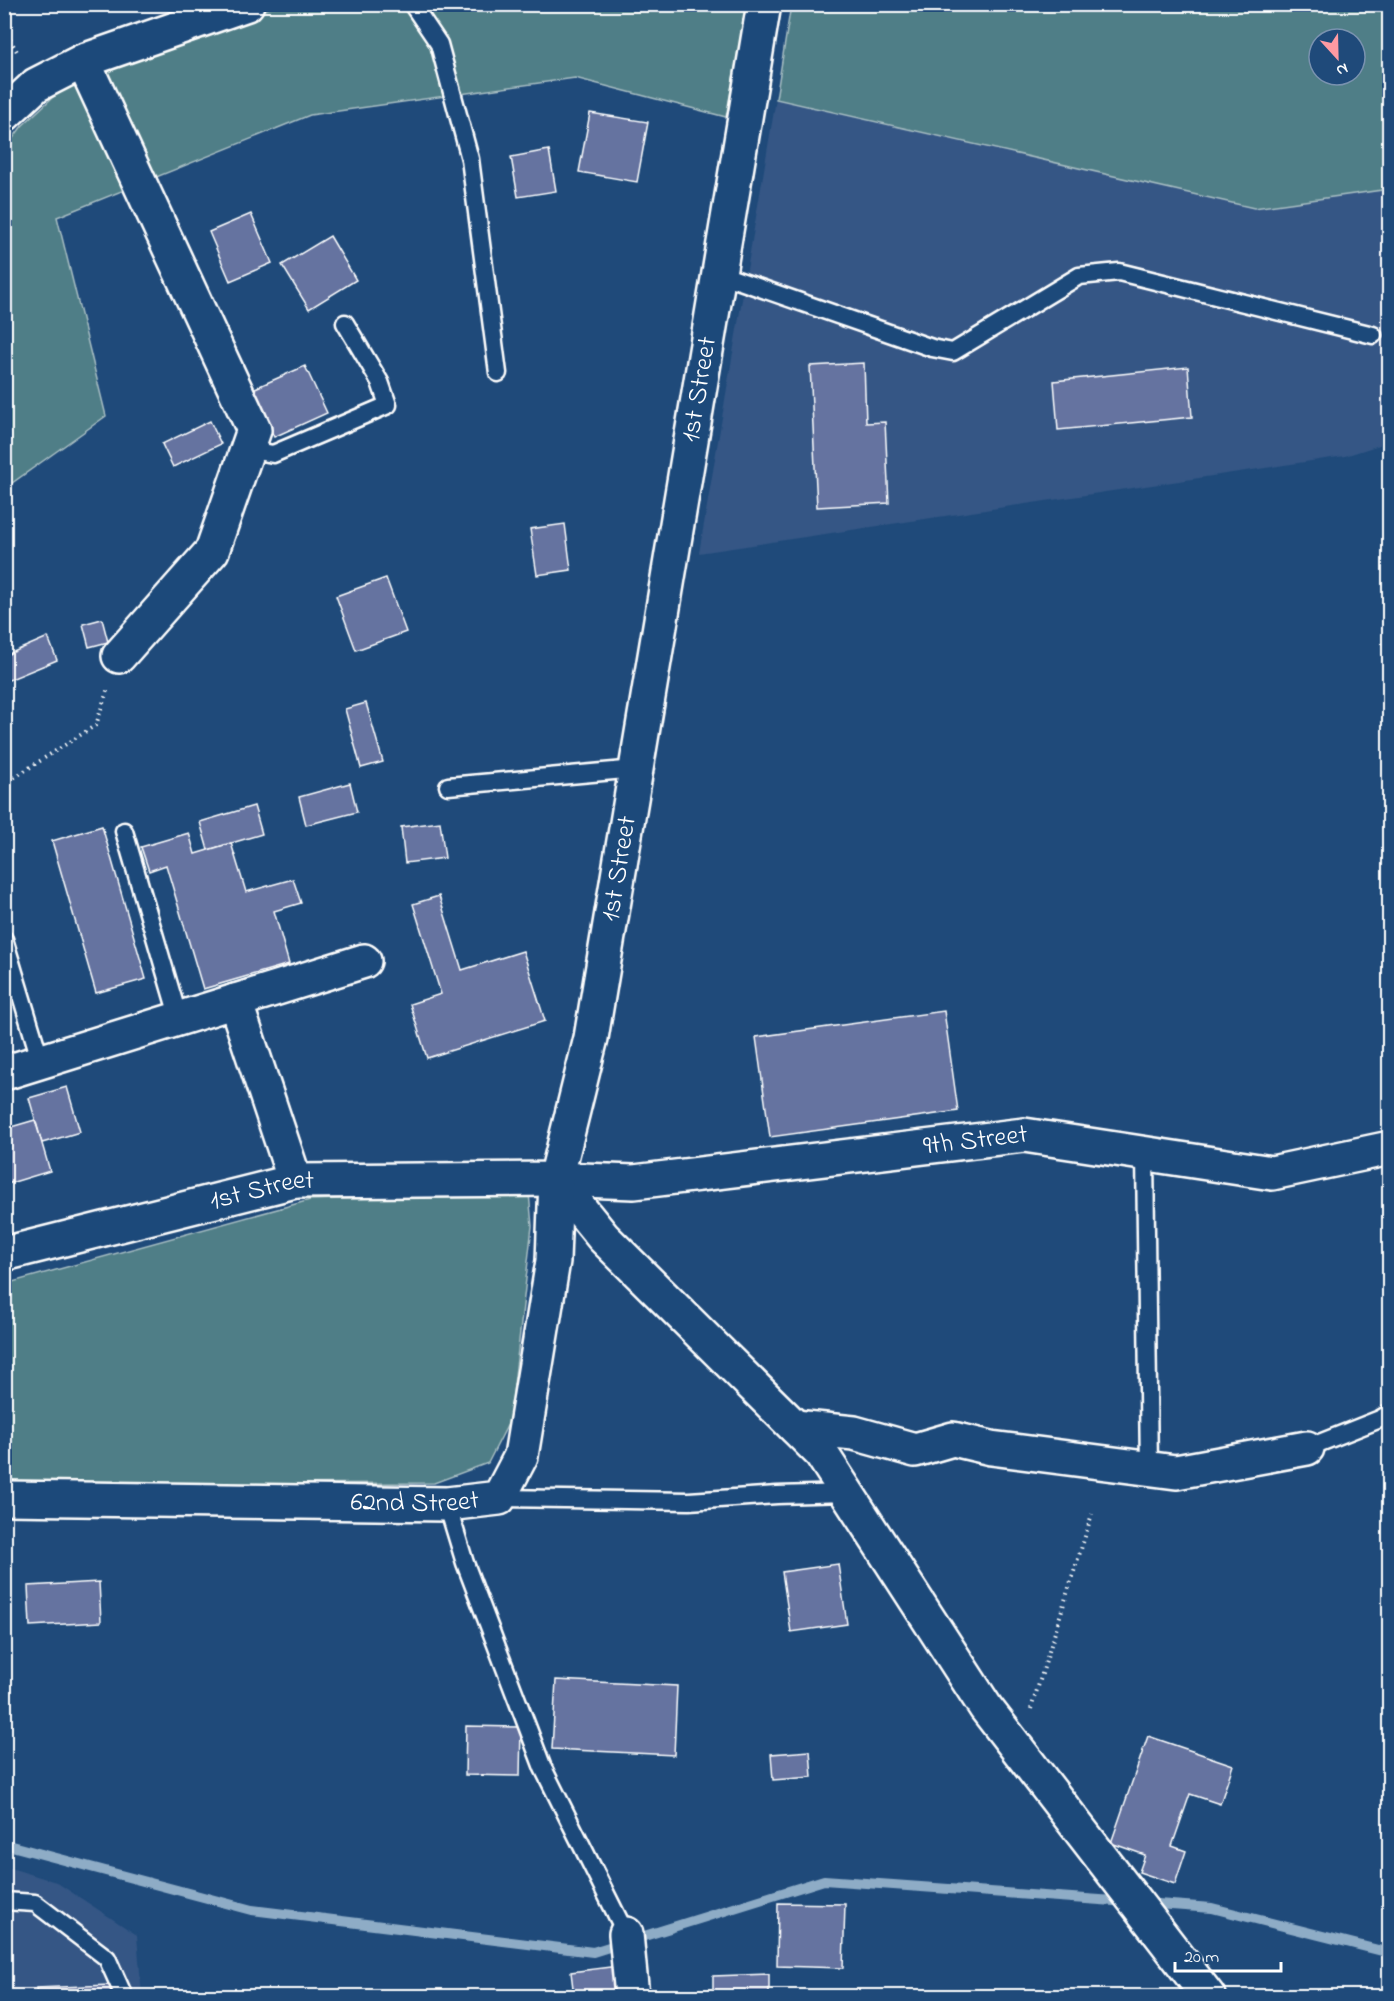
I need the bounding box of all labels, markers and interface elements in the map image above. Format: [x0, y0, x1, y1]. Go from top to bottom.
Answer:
north arrow [1307, 27, 1367, 87]
text: N [1332, 56, 1351, 82]
street label: 1st Street [672, 334, 728, 445]
street label: 1st Street [591, 813, 647, 924]
street label: 9th Street [921, 1115, 1030, 1166]
street label: 1st Street [206, 1161, 314, 1221]
street label: 62nd Street [350, 1481, 481, 1523]
scale bar [1175, 1935, 1282, 1973]
text: 20 m [1184, 1945, 1219, 1971]

